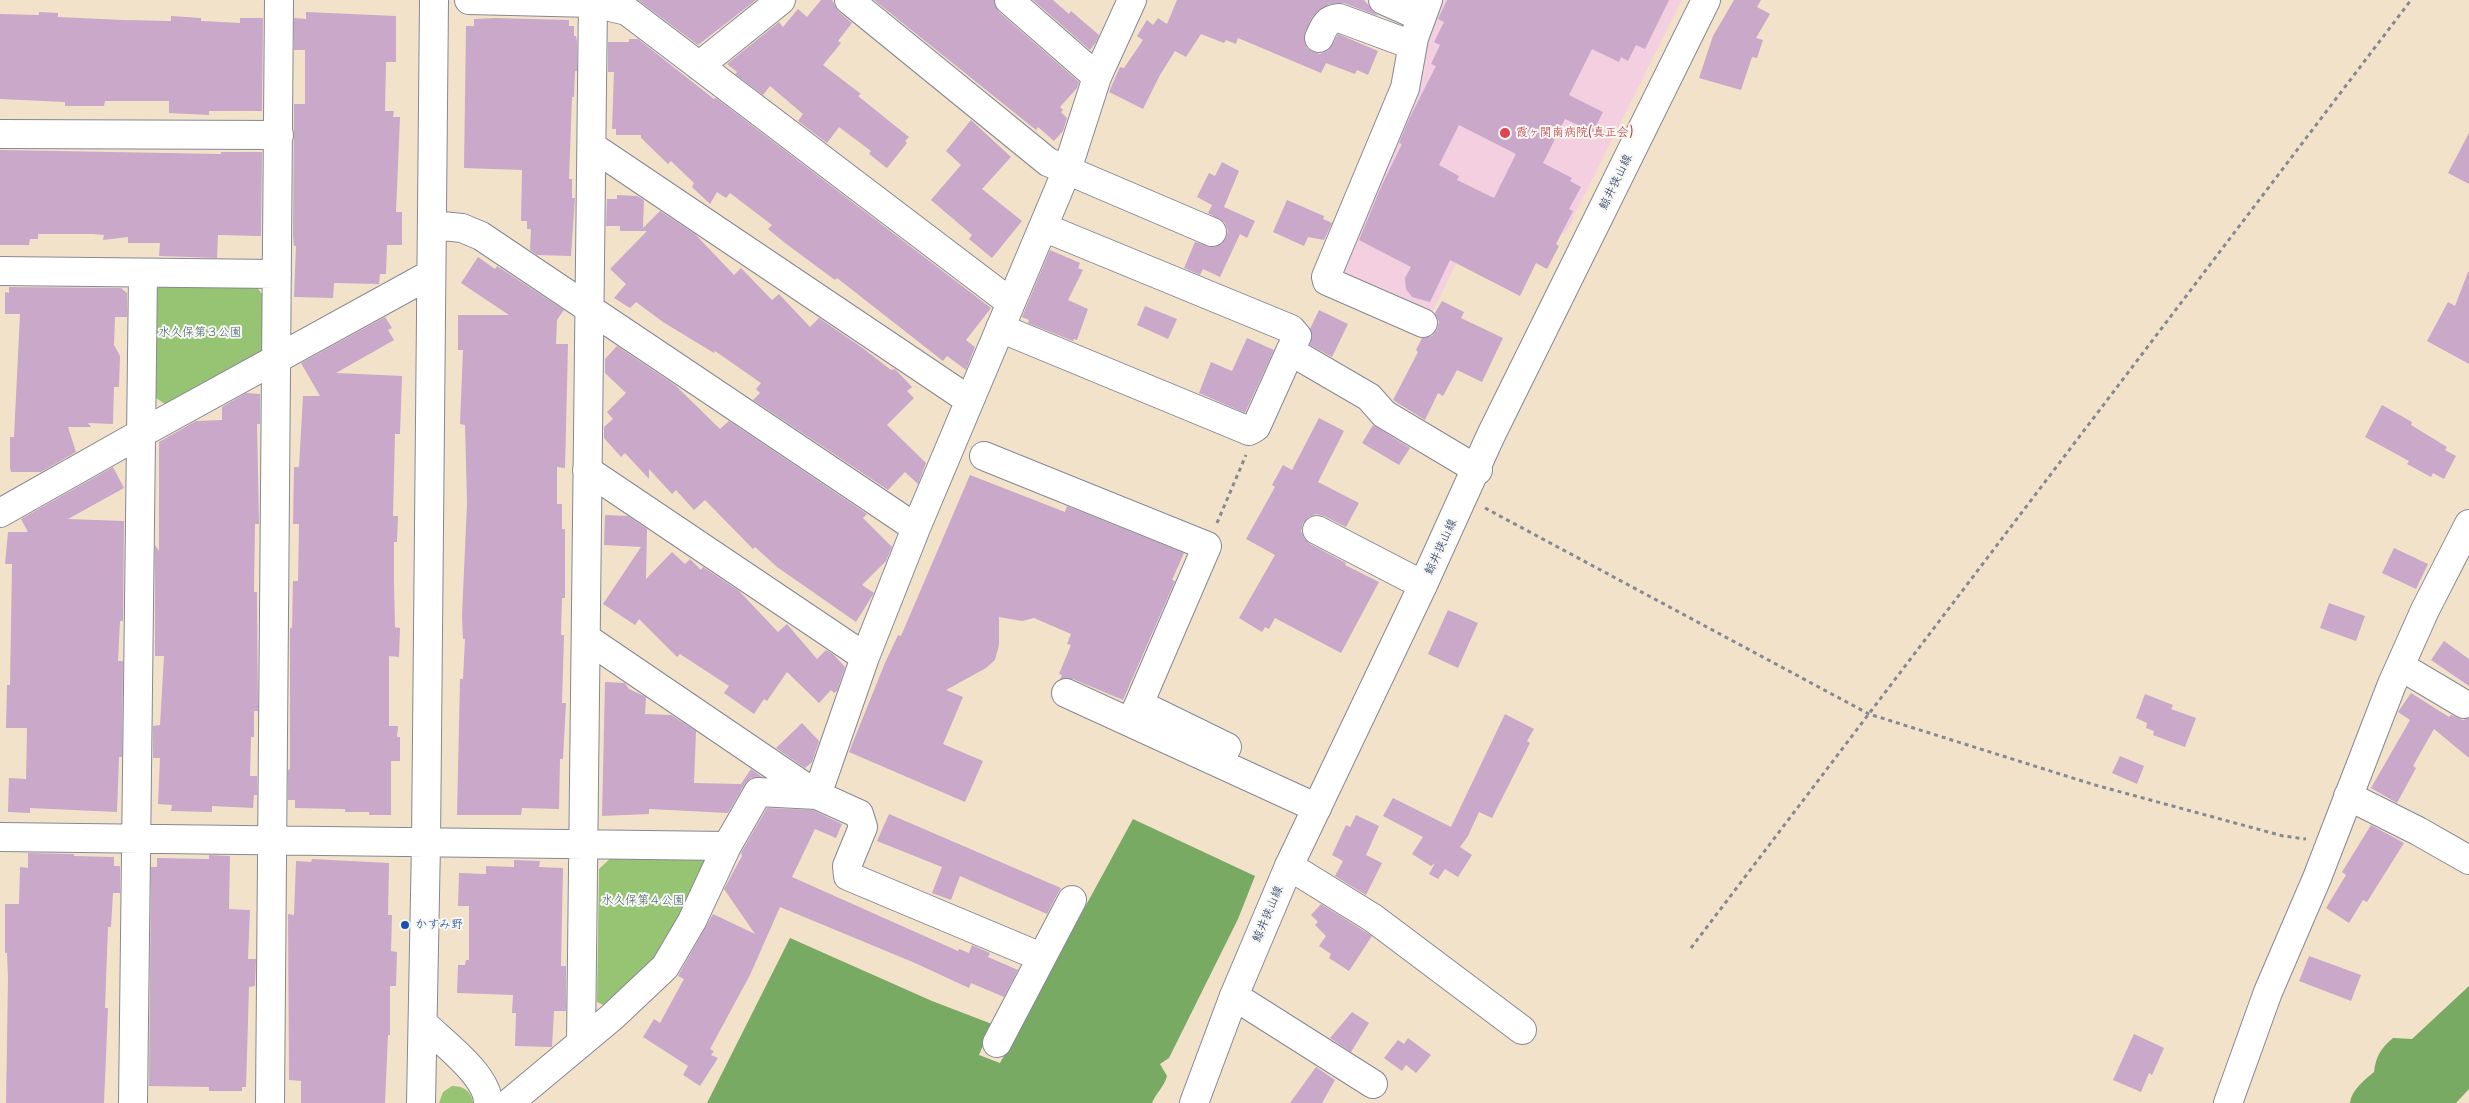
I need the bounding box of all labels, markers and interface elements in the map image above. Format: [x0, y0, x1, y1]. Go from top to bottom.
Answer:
marker: 霞ヶ関南病院(真正会) [1498, 126, 1512, 140]
place label: 霞ヶ関南病院(真正会) [1516, 126, 1633, 140]
street label: 鯨井狭山線 [1596, 152, 1636, 212]
park label: 水久保第３公園 [158, 326, 242, 340]
street label: 鯨井狭山線 [1422, 517, 1460, 577]
street label: 鯨井狭山線 [1250, 884, 1286, 944]
park label: 水久保第４公園 [601, 894, 685, 908]
place label: かすみ野 [415, 918, 463, 932]
marker: かすみ野 [399, 919, 411, 931]

